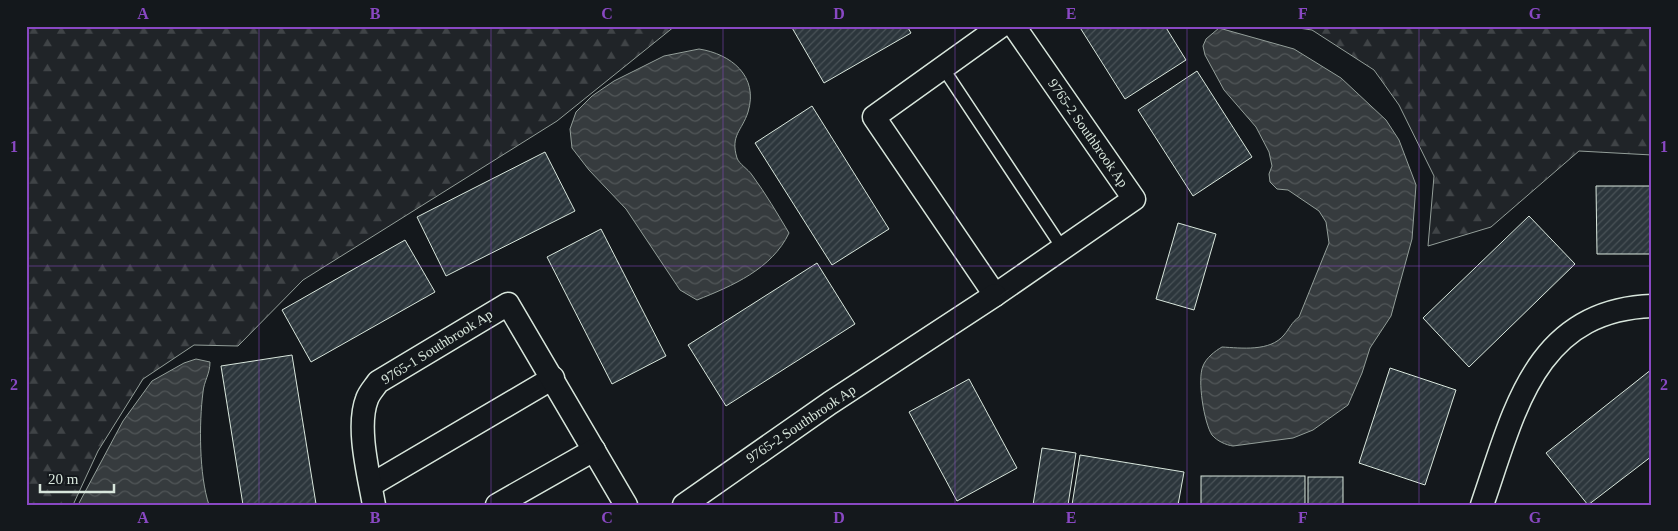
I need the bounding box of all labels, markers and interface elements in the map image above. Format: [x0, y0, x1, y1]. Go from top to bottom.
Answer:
text: A [137, 5, 149, 22]
text: B [370, 5, 381, 22]
text: C [601, 5, 613, 22]
text: D [833, 5, 845, 22]
text: E [1066, 5, 1076, 22]
text: F [1298, 5, 1308, 22]
text: G [1529, 5, 1542, 22]
street label: 9765-2 Southbrook Ap [1045, 76, 1131, 190]
text: 1 [10, 138, 18, 155]
text: 1 [1660, 138, 1668, 155]
street label: 9765-1 Southbrook Ap [379, 307, 495, 387]
text: 2 [10, 376, 18, 393]
text: 2 [1660, 376, 1668, 393]
street label: 9765-2 Southbrook Ap [744, 382, 858, 466]
scale bar [40, 461, 114, 493]
text: 20 m [48, 471, 79, 487]
text: A [137, 509, 149, 526]
text: B [370, 509, 381, 526]
text: C [601, 509, 613, 526]
text: D [833, 509, 845, 526]
text: E [1066, 509, 1076, 526]
text: F [1298, 509, 1308, 526]
text: G [1529, 509, 1542, 526]

